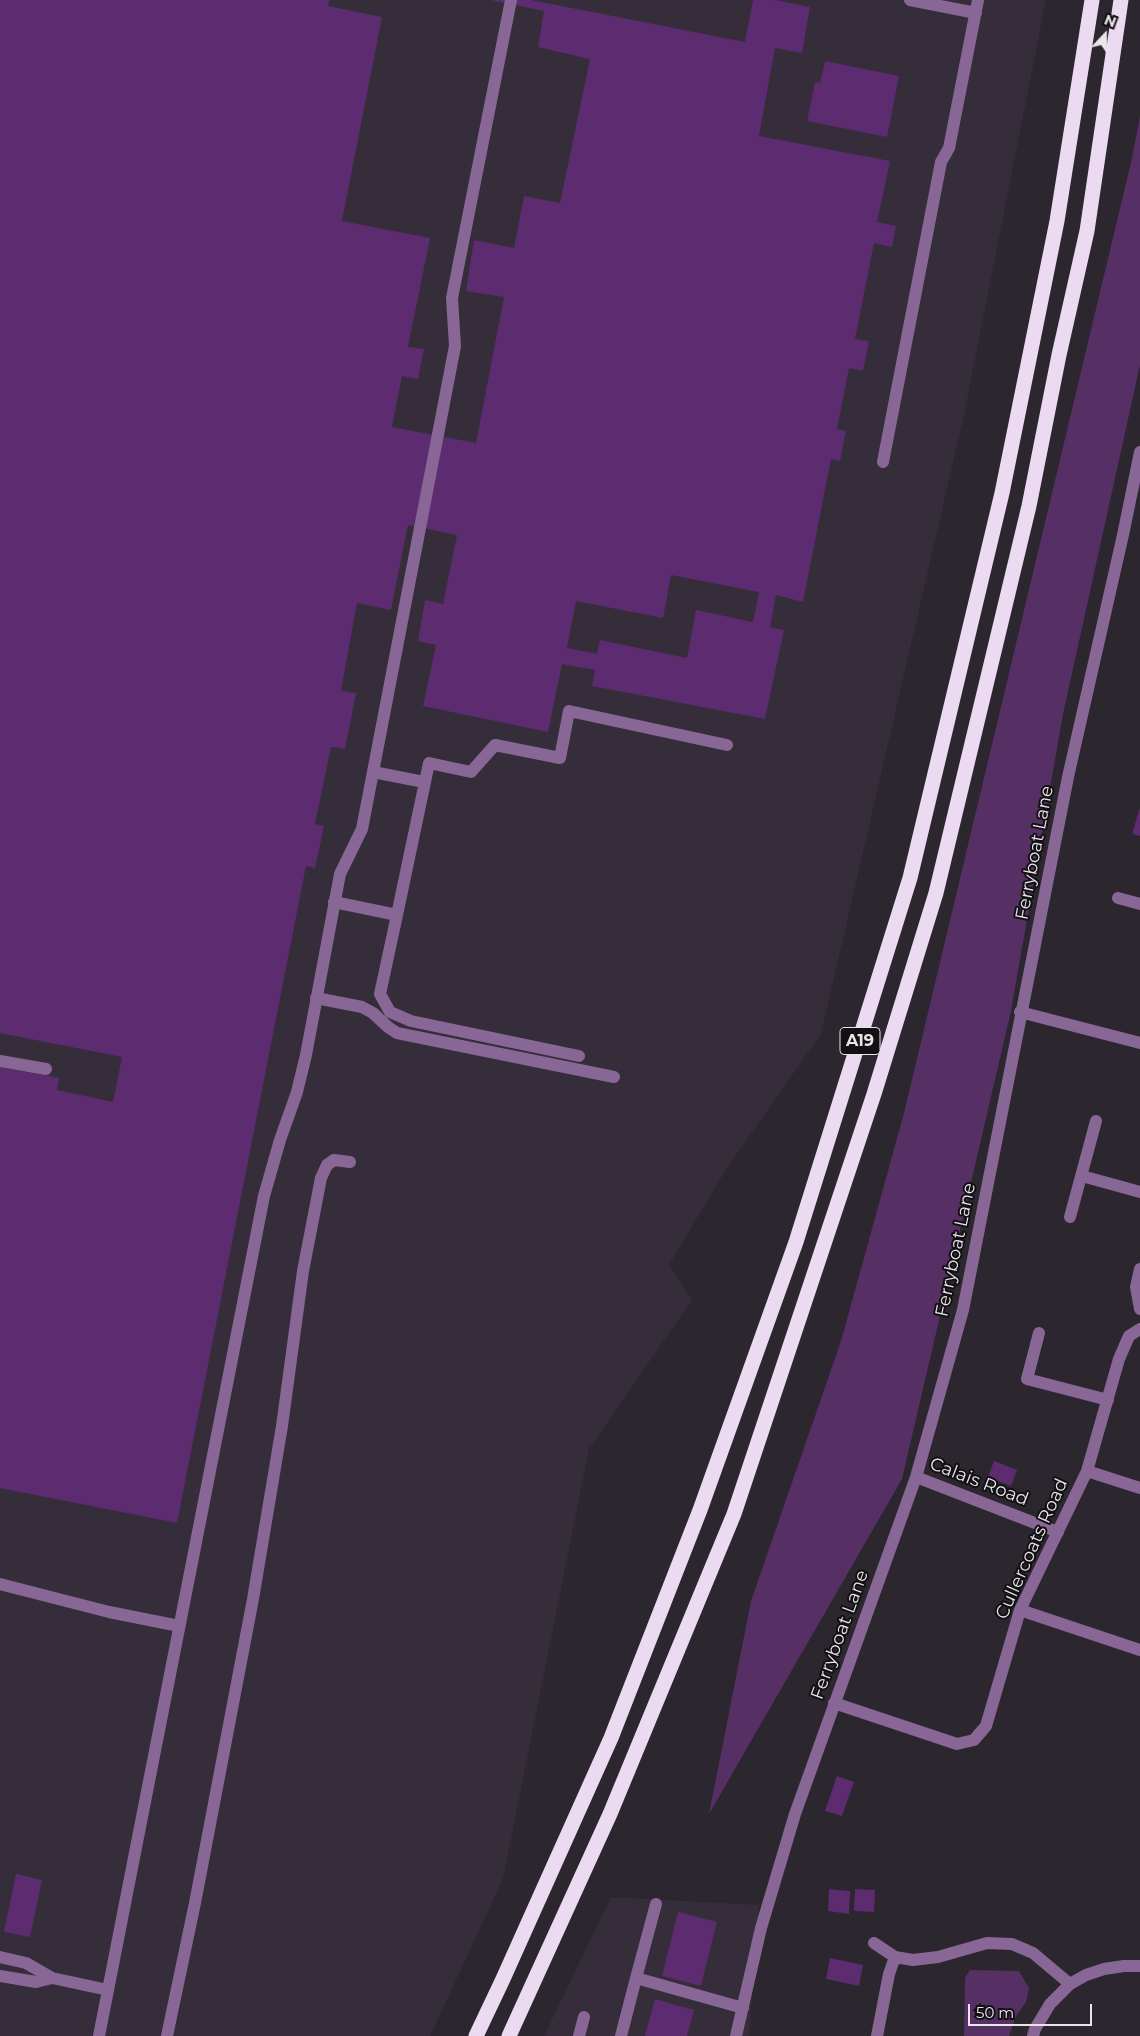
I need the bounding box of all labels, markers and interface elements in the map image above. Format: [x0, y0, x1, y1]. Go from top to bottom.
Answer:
north arrow [1080, 10, 1130, 60]
text: N [1102, 11, 1119, 31]
street label: Ferryboat Lane [1011, 784, 1059, 922]
road number: A19 [840, 1028, 880, 1054]
street label: Ferryboat Lane [931, 1181, 981, 1319]
street label: Calais Road [927, 1453, 1031, 1511]
street label: Cullercoats Road [991, 1475, 1073, 1623]
street label: Ferryboat Lane [807, 1567, 873, 1703]
scale bar [970, 1994, 1094, 2026]
text: 50 m [976, 2003, 1014, 2022]

